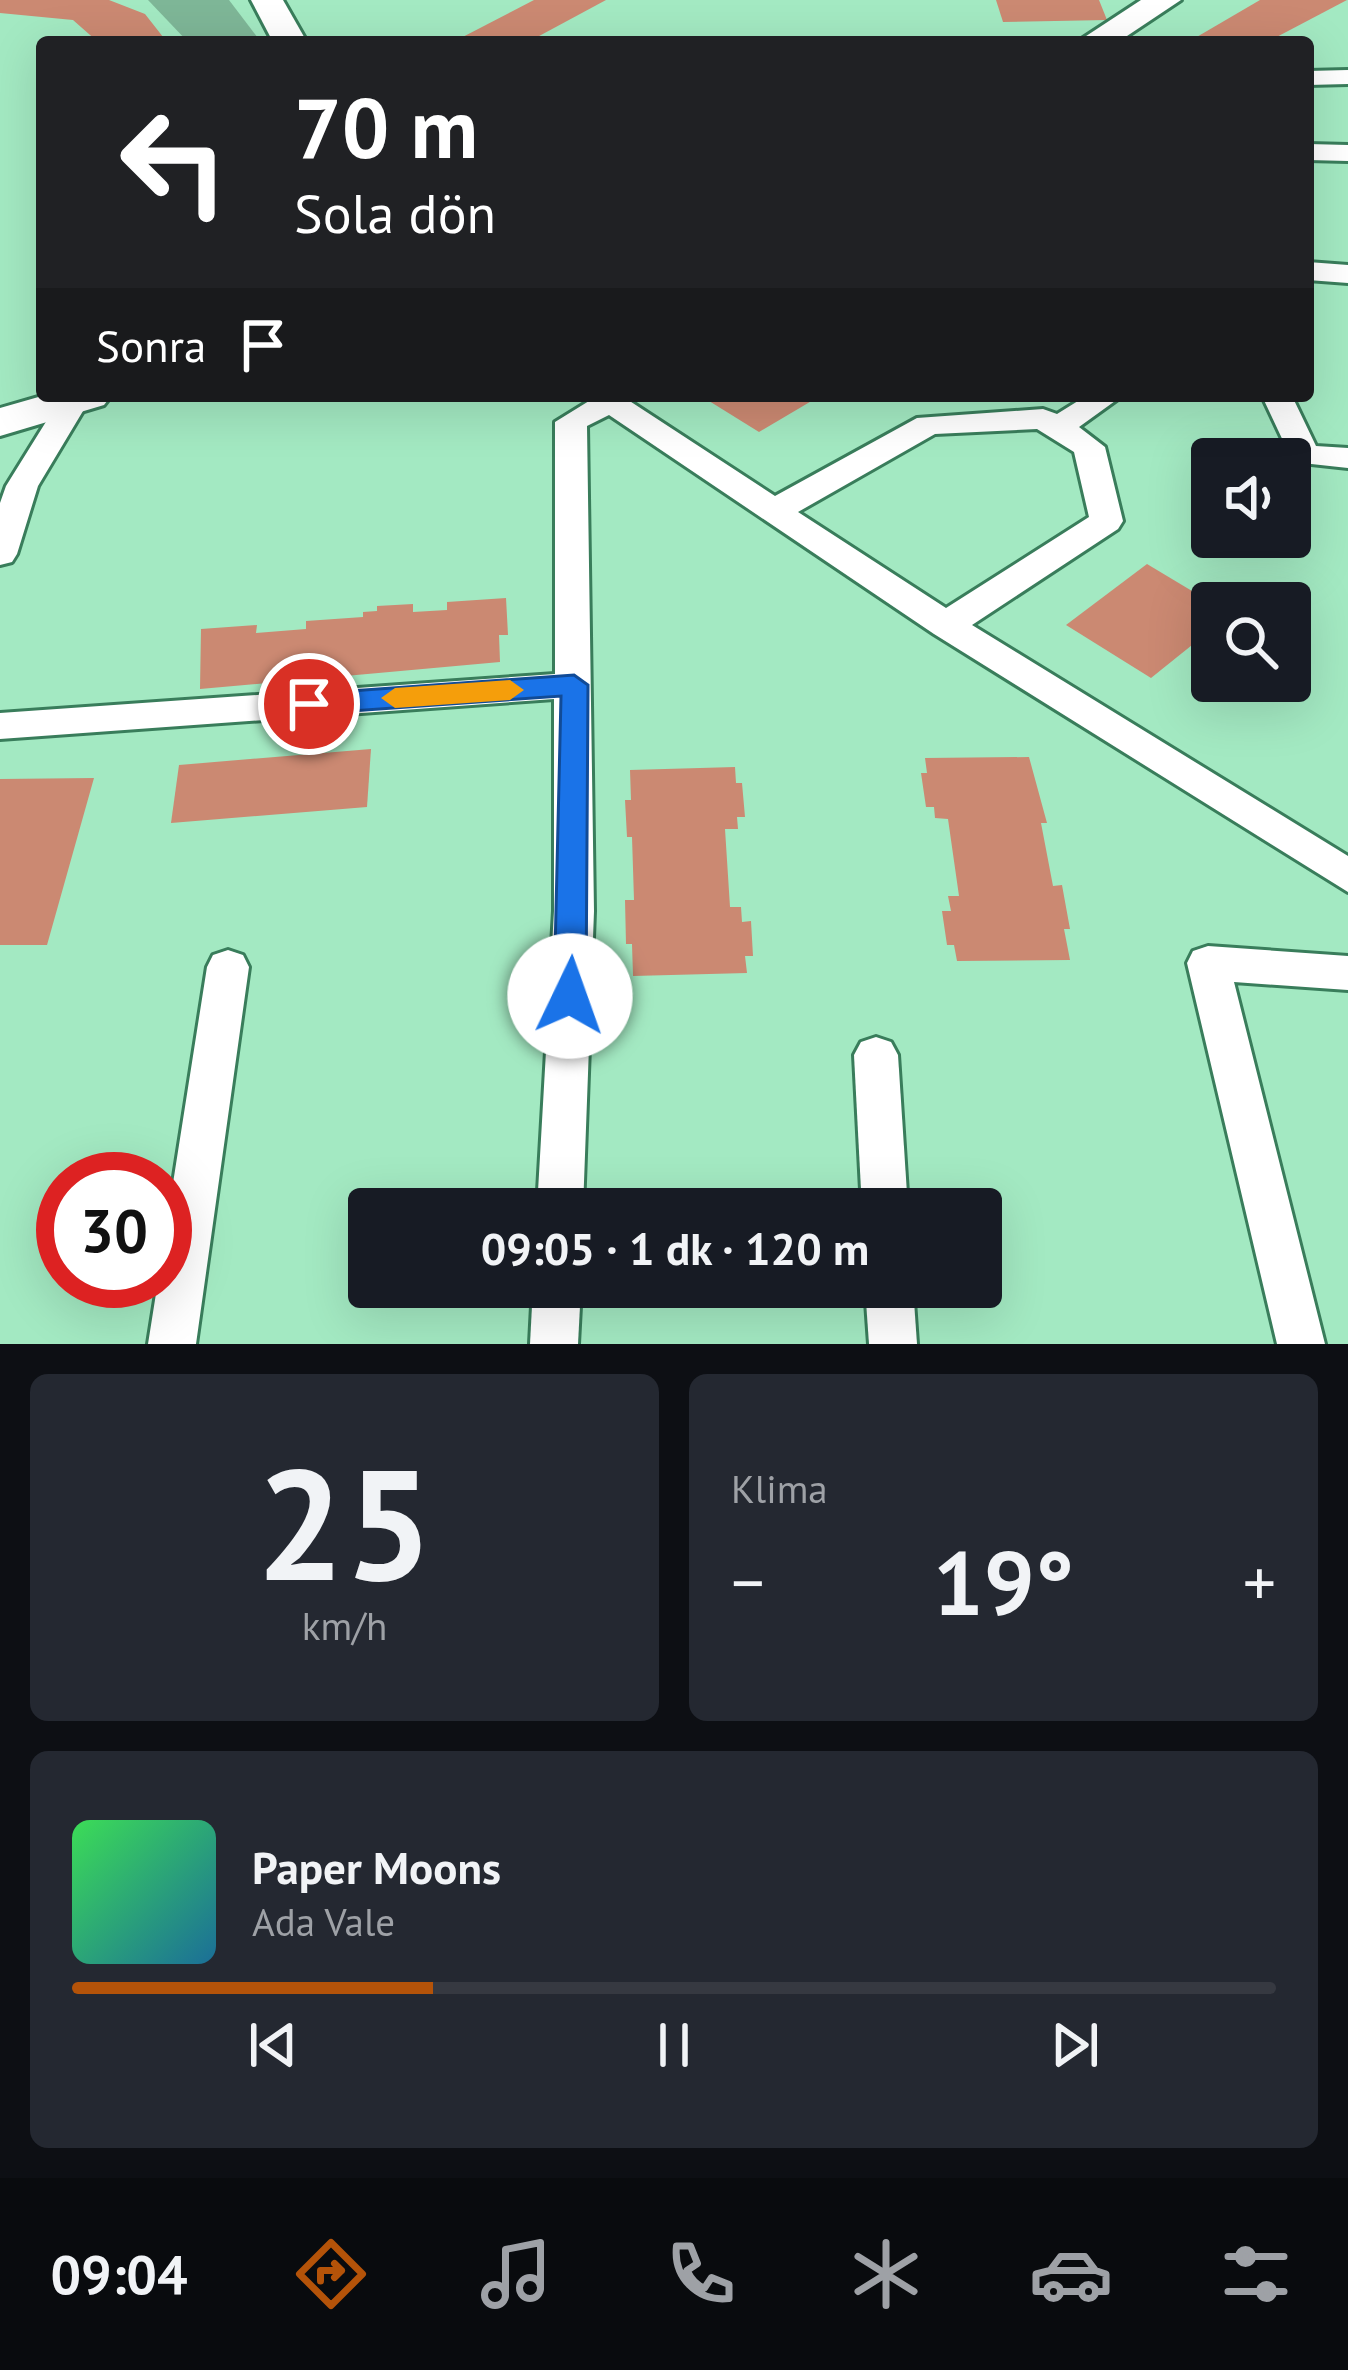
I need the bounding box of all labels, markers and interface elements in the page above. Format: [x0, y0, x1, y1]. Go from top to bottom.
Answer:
text: 70 m [294, 72, 478, 181]
icon: left [96, 84, 252, 240]
text: Sola dön [294, 178, 496, 248]
icon: arrive [230, 312, 296, 378]
text: Sonra [96, 316, 206, 374]
map controls [1191, 438, 1311, 702]
button: sound [1191, 438, 1311, 558]
button: search [1191, 582, 1311, 702]
pin [258, 653, 360, 755]
icon: arrive [276, 671, 342, 737]
position arrow [507, 933, 633, 1059]
speed limit sign: 30 [36, 1152, 192, 1308]
text: 09:05 · 1 dk · 120 m [481, 1219, 869, 1277]
text: 25 [256, 1421, 433, 1623]
text: Klima [731, 1463, 828, 1514]
text: 19° [933, 1523, 1074, 1640]
text: − [731, 1539, 764, 1624]
text: + [1243, 1539, 1276, 1624]
text: km/h [302, 1600, 387, 1651]
text: Paper Moons [252, 1838, 501, 1896]
text: Ada Vale [252, 1896, 395, 1947]
icon: previous [240, 2012, 306, 2078]
icon: pause [641, 2012, 707, 2078]
icon: next [1042, 2012, 1108, 2078]
icon: directions [289, 2232, 373, 2316]
icon: music [474, 2232, 558, 2316]
icon: phone [659, 2232, 743, 2316]
icon: climate [844, 2232, 928, 2316]
icon: car [1029, 2232, 1113, 2316]
icon: filters [1214, 2232, 1298, 2316]
text: 09:04 [51, 2239, 188, 2309]

